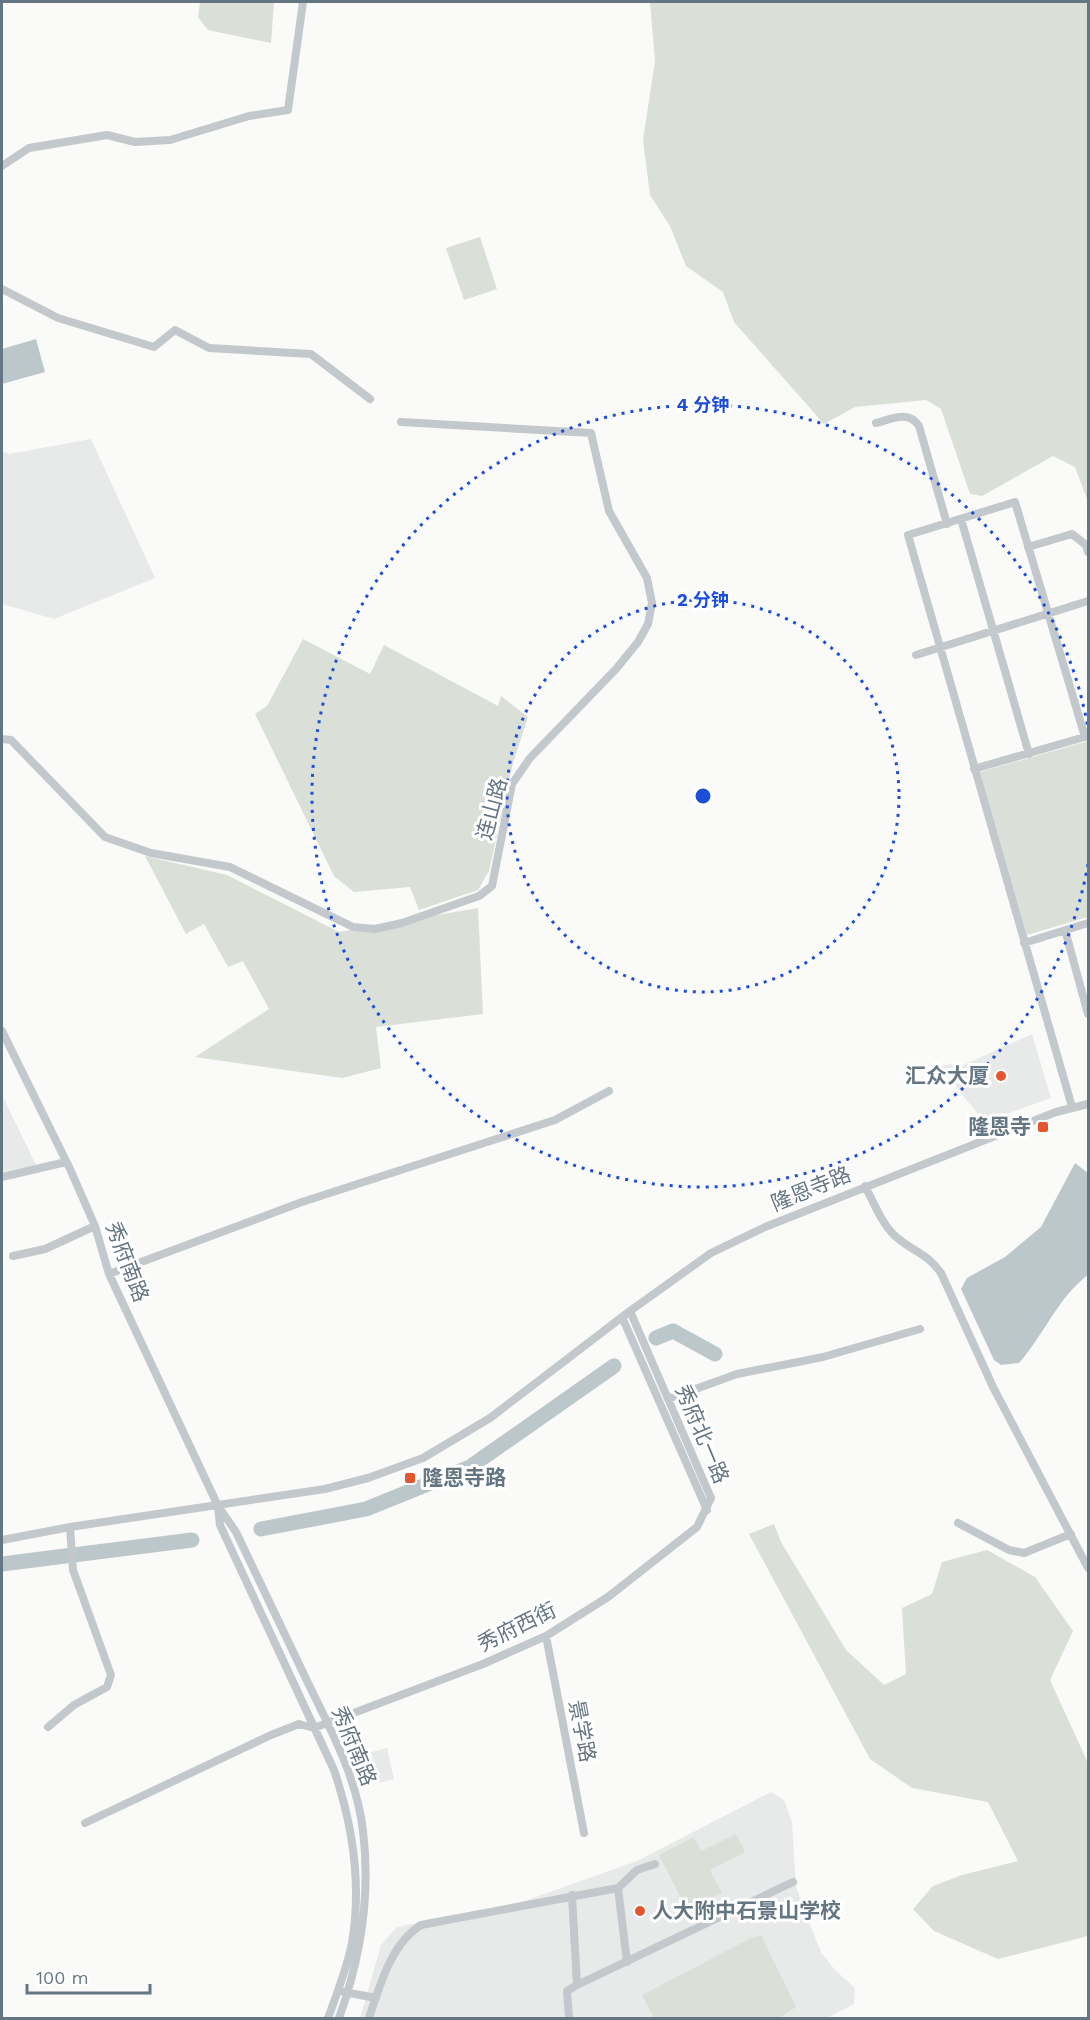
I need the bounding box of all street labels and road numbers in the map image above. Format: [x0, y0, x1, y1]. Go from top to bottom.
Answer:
street label: 连山路 [471, 775, 512, 843]
street label: 隆恩寺路 [767, 1161, 854, 1216]
street label: 秀府南路 [101, 1218, 154, 1306]
street label: 秀府北一路 [670, 1381, 734, 1487]
street label: 秀府西街 [474, 1597, 560, 1656]
street label: 景学路 [564, 1698, 601, 1764]
street label: 秀府南路 [327, 1702, 382, 1789]

